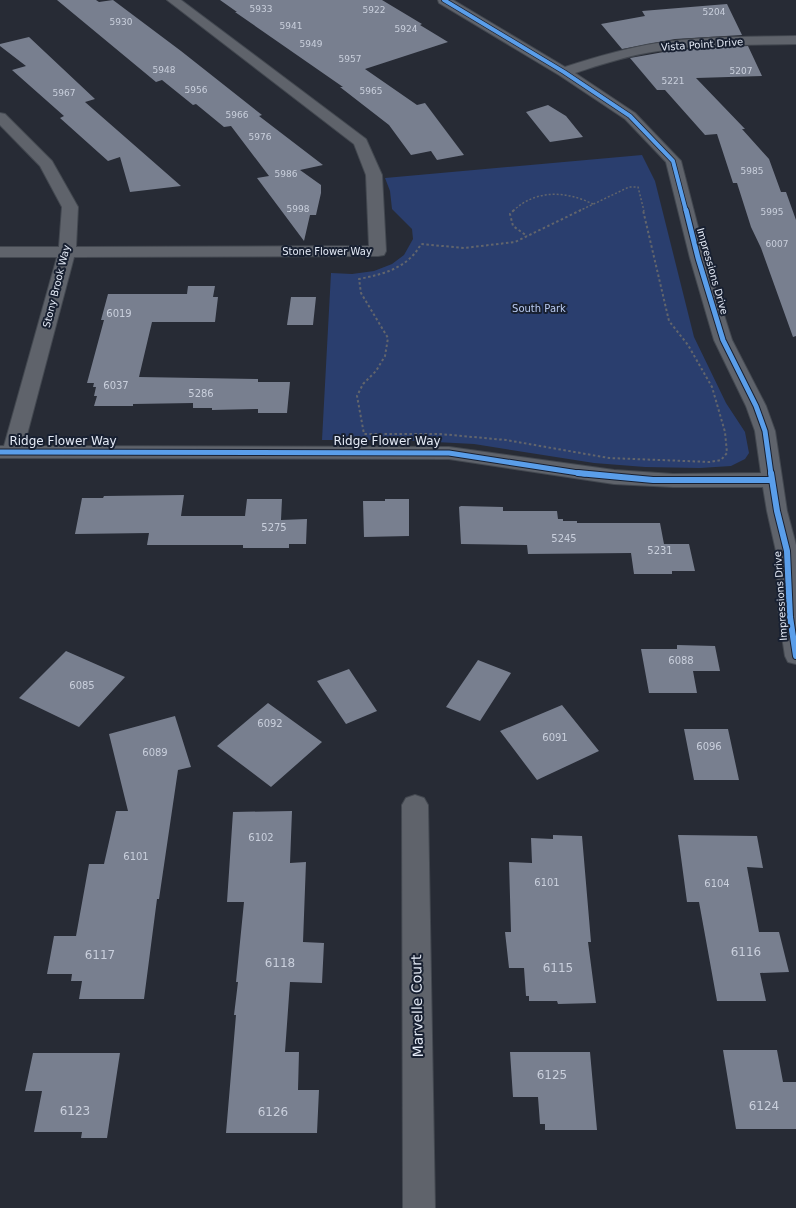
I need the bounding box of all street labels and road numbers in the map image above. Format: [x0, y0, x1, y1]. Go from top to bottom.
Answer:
street label: Vista Point Drive [660, 36, 744, 53]
street label: Impressions Drive [695, 226, 730, 316]
street label: Stony Brook Way [41, 243, 72, 329]
street label: Stone Flower Way [282, 246, 372, 257]
street label: Ridge Flower Way [9, 434, 117, 448]
street label: Ridge Flower Way [333, 434, 441, 448]
street label: Impressions Drive [772, 551, 789, 641]
street label: Marvelle Court [408, 954, 426, 1057]

